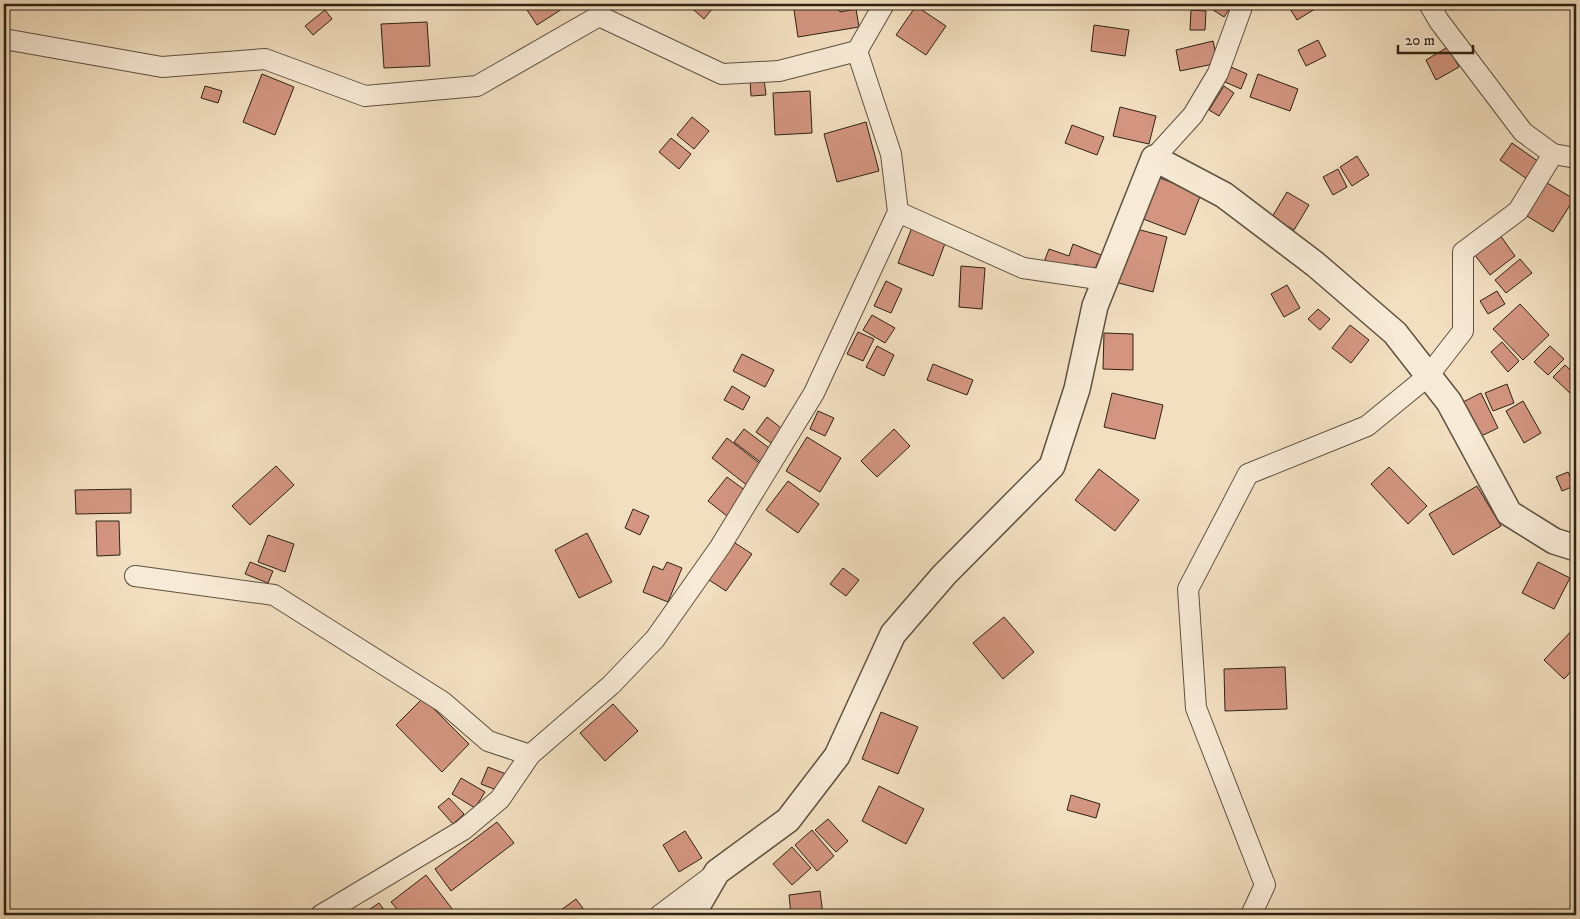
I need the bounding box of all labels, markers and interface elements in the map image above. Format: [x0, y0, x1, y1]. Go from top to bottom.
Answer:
scale bar [1398, 22, 1472, 54]
text: 20 m [1405, 31, 1435, 50]

